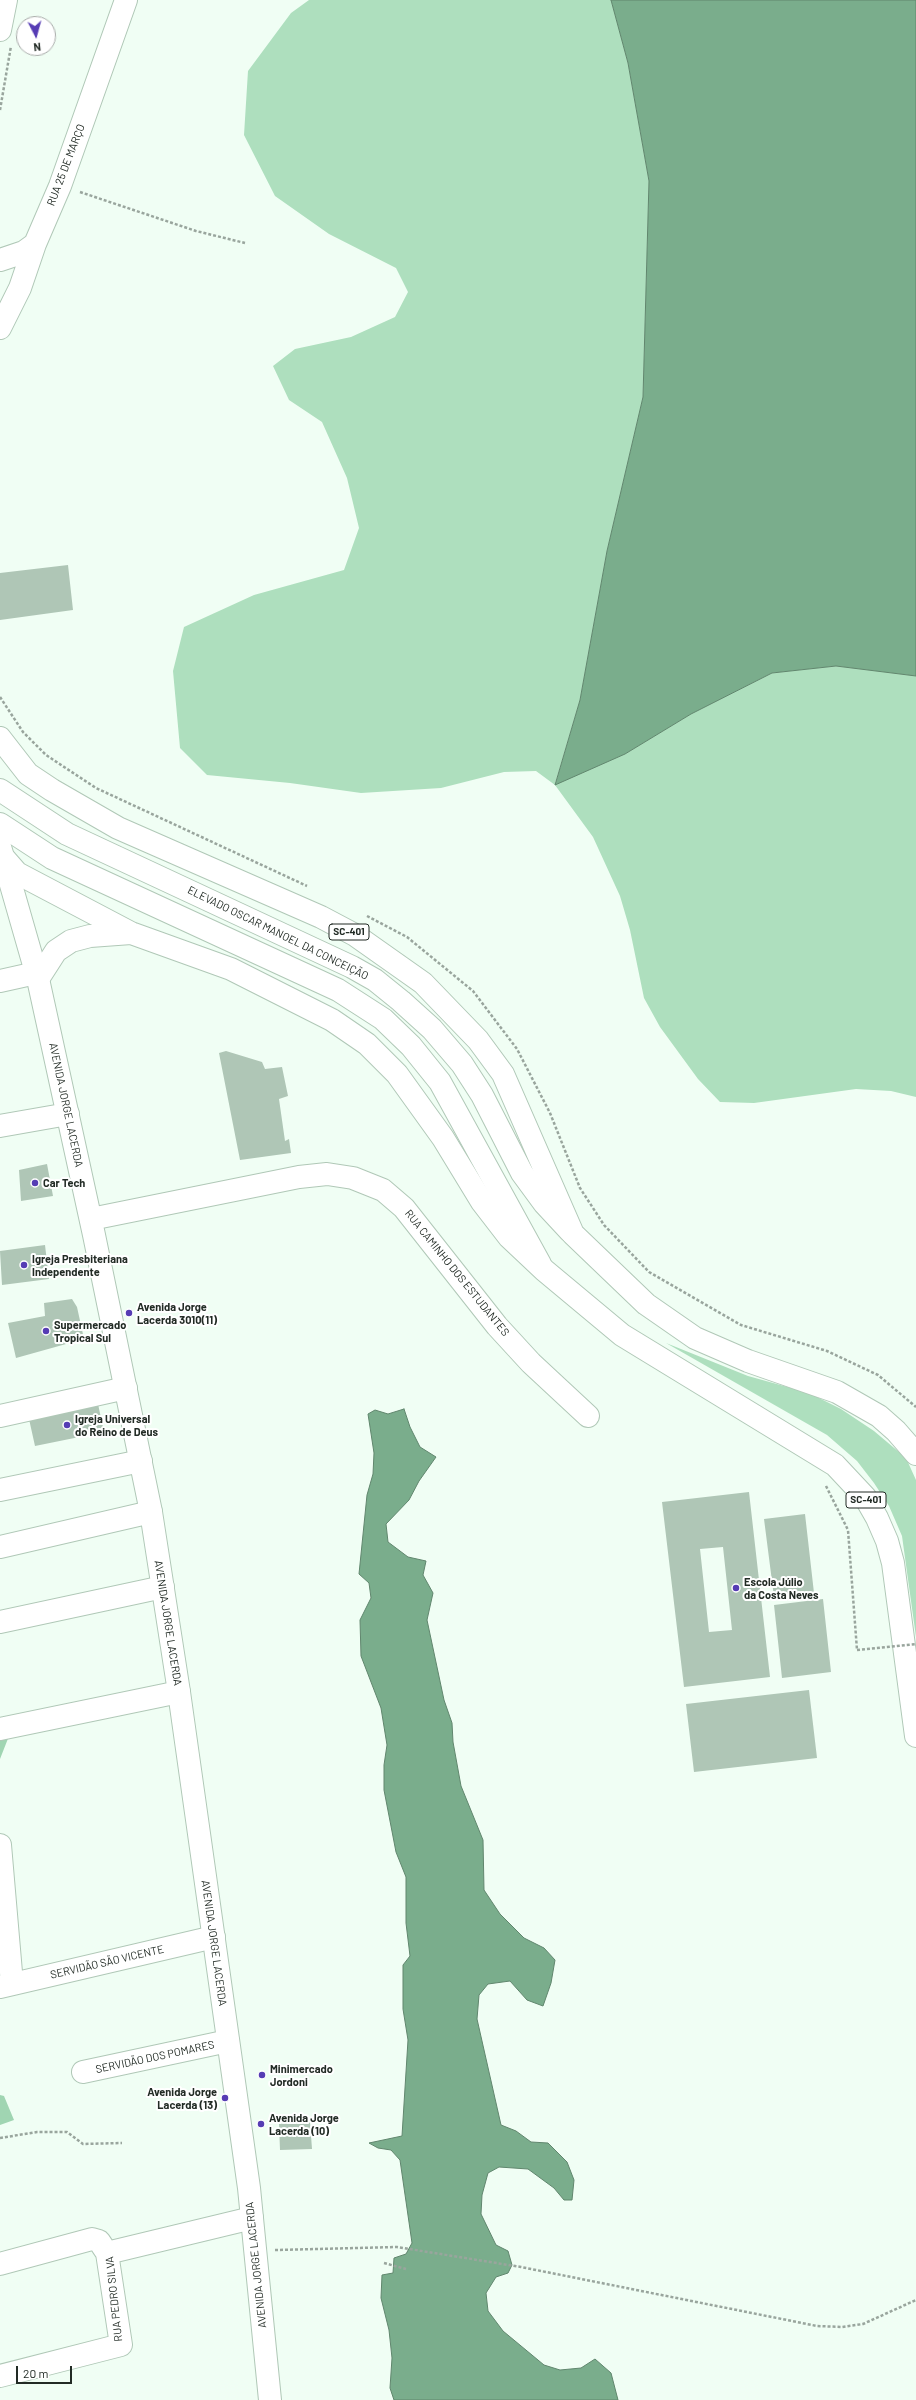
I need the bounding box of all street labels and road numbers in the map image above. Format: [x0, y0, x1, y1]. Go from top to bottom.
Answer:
street label: RUA 25 DE MARÇO [44, 122, 88, 208]
street label: ELEVADO OSCAR MANOEL DA CONCEIÇÃO [185, 883, 371, 983]
road number: SC-401 [329, 924, 369, 940]
street label: AVENIDA JORGE LACERDA [46, 1042, 86, 1168]
street label: RUA CAMINHO DOS ESTUDANTES [402, 1207, 512, 1339]
road number: SC-401 [846, 1492, 886, 1508]
street label: AVENIDA JORGE LACERDA [152, 1559, 184, 1687]
street label: AVENIDA JORGE LACERDA [199, 1879, 229, 2007]
street label: SERVIDÃO SÃO VICENTE [49, 1943, 165, 1981]
street label: SERVIDÃO DOS POMARES [94, 2038, 216, 2076]
street label: AVENIDA JORGE LACERDA [243, 2201, 269, 2329]
street label: RUA PEDRO SILVA [103, 2256, 125, 2342]

